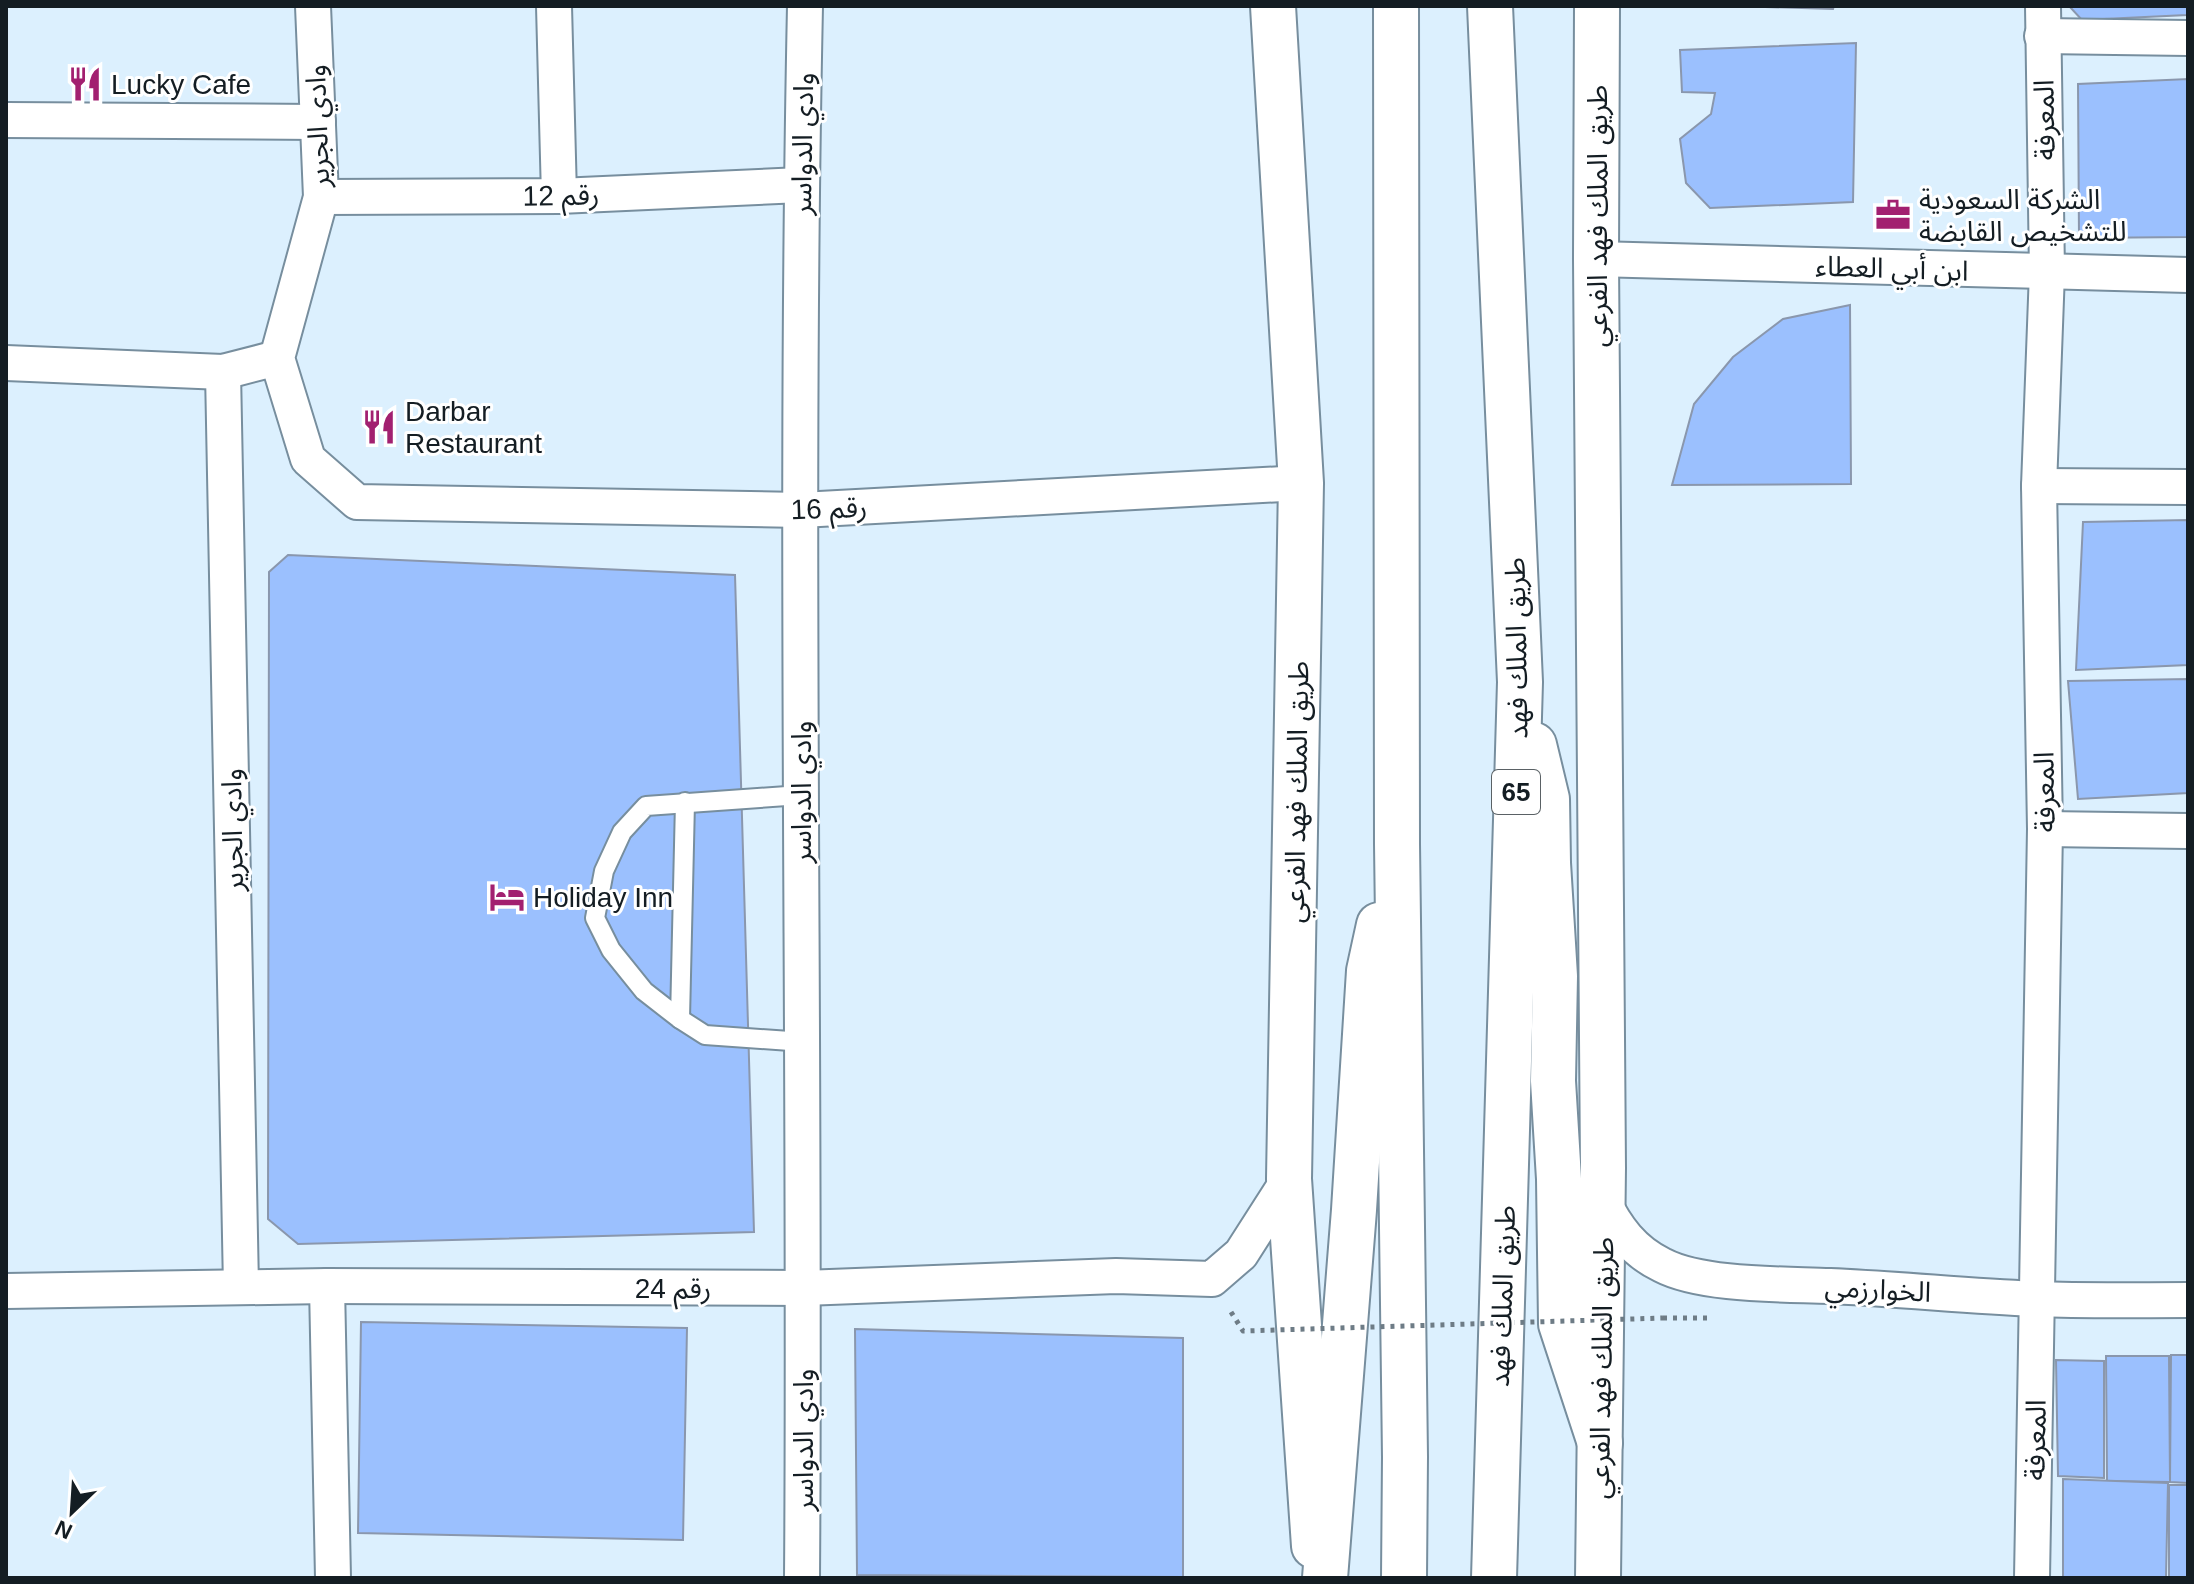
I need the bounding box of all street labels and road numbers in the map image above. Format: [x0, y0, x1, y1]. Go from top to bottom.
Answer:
street label: وادي الجرير [300, 64, 341, 189]
street label: وادي الدواسر [786, 72, 825, 217]
street label: المعرفة [2028, 79, 2062, 161]
street label: طريق الملك فهد الفرعي [1582, 85, 1618, 347]
street label: رقم 12 [522, 179, 600, 218]
street label: ابن أبي العطاء [1815, 248, 1969, 292]
street label: رقم 16 [790, 492, 868, 531]
street label: طريق الملك فهد [1499, 557, 1536, 739]
street label: طريق الملك فهد الفرعي [1279, 661, 1320, 924]
street label: وادي الدواسر [786, 721, 822, 864]
street label: المعرفة [2028, 751, 2062, 833]
street label: وادي الجرير [216, 768, 255, 893]
road number: 65 [1492, 770, 1540, 814]
street label: طريق الملك فهد [1484, 1205, 1523, 1387]
street label: طريق الملك فهد الفرعي [1584, 1237, 1625, 1500]
street label: الخوارزمي [1824, 1271, 1932, 1313]
street label: رقم 24 [635, 1273, 711, 1310]
street label: وادي الدواسر [788, 1369, 824, 1512]
street label: المعرفة [2019, 1399, 2053, 1481]

